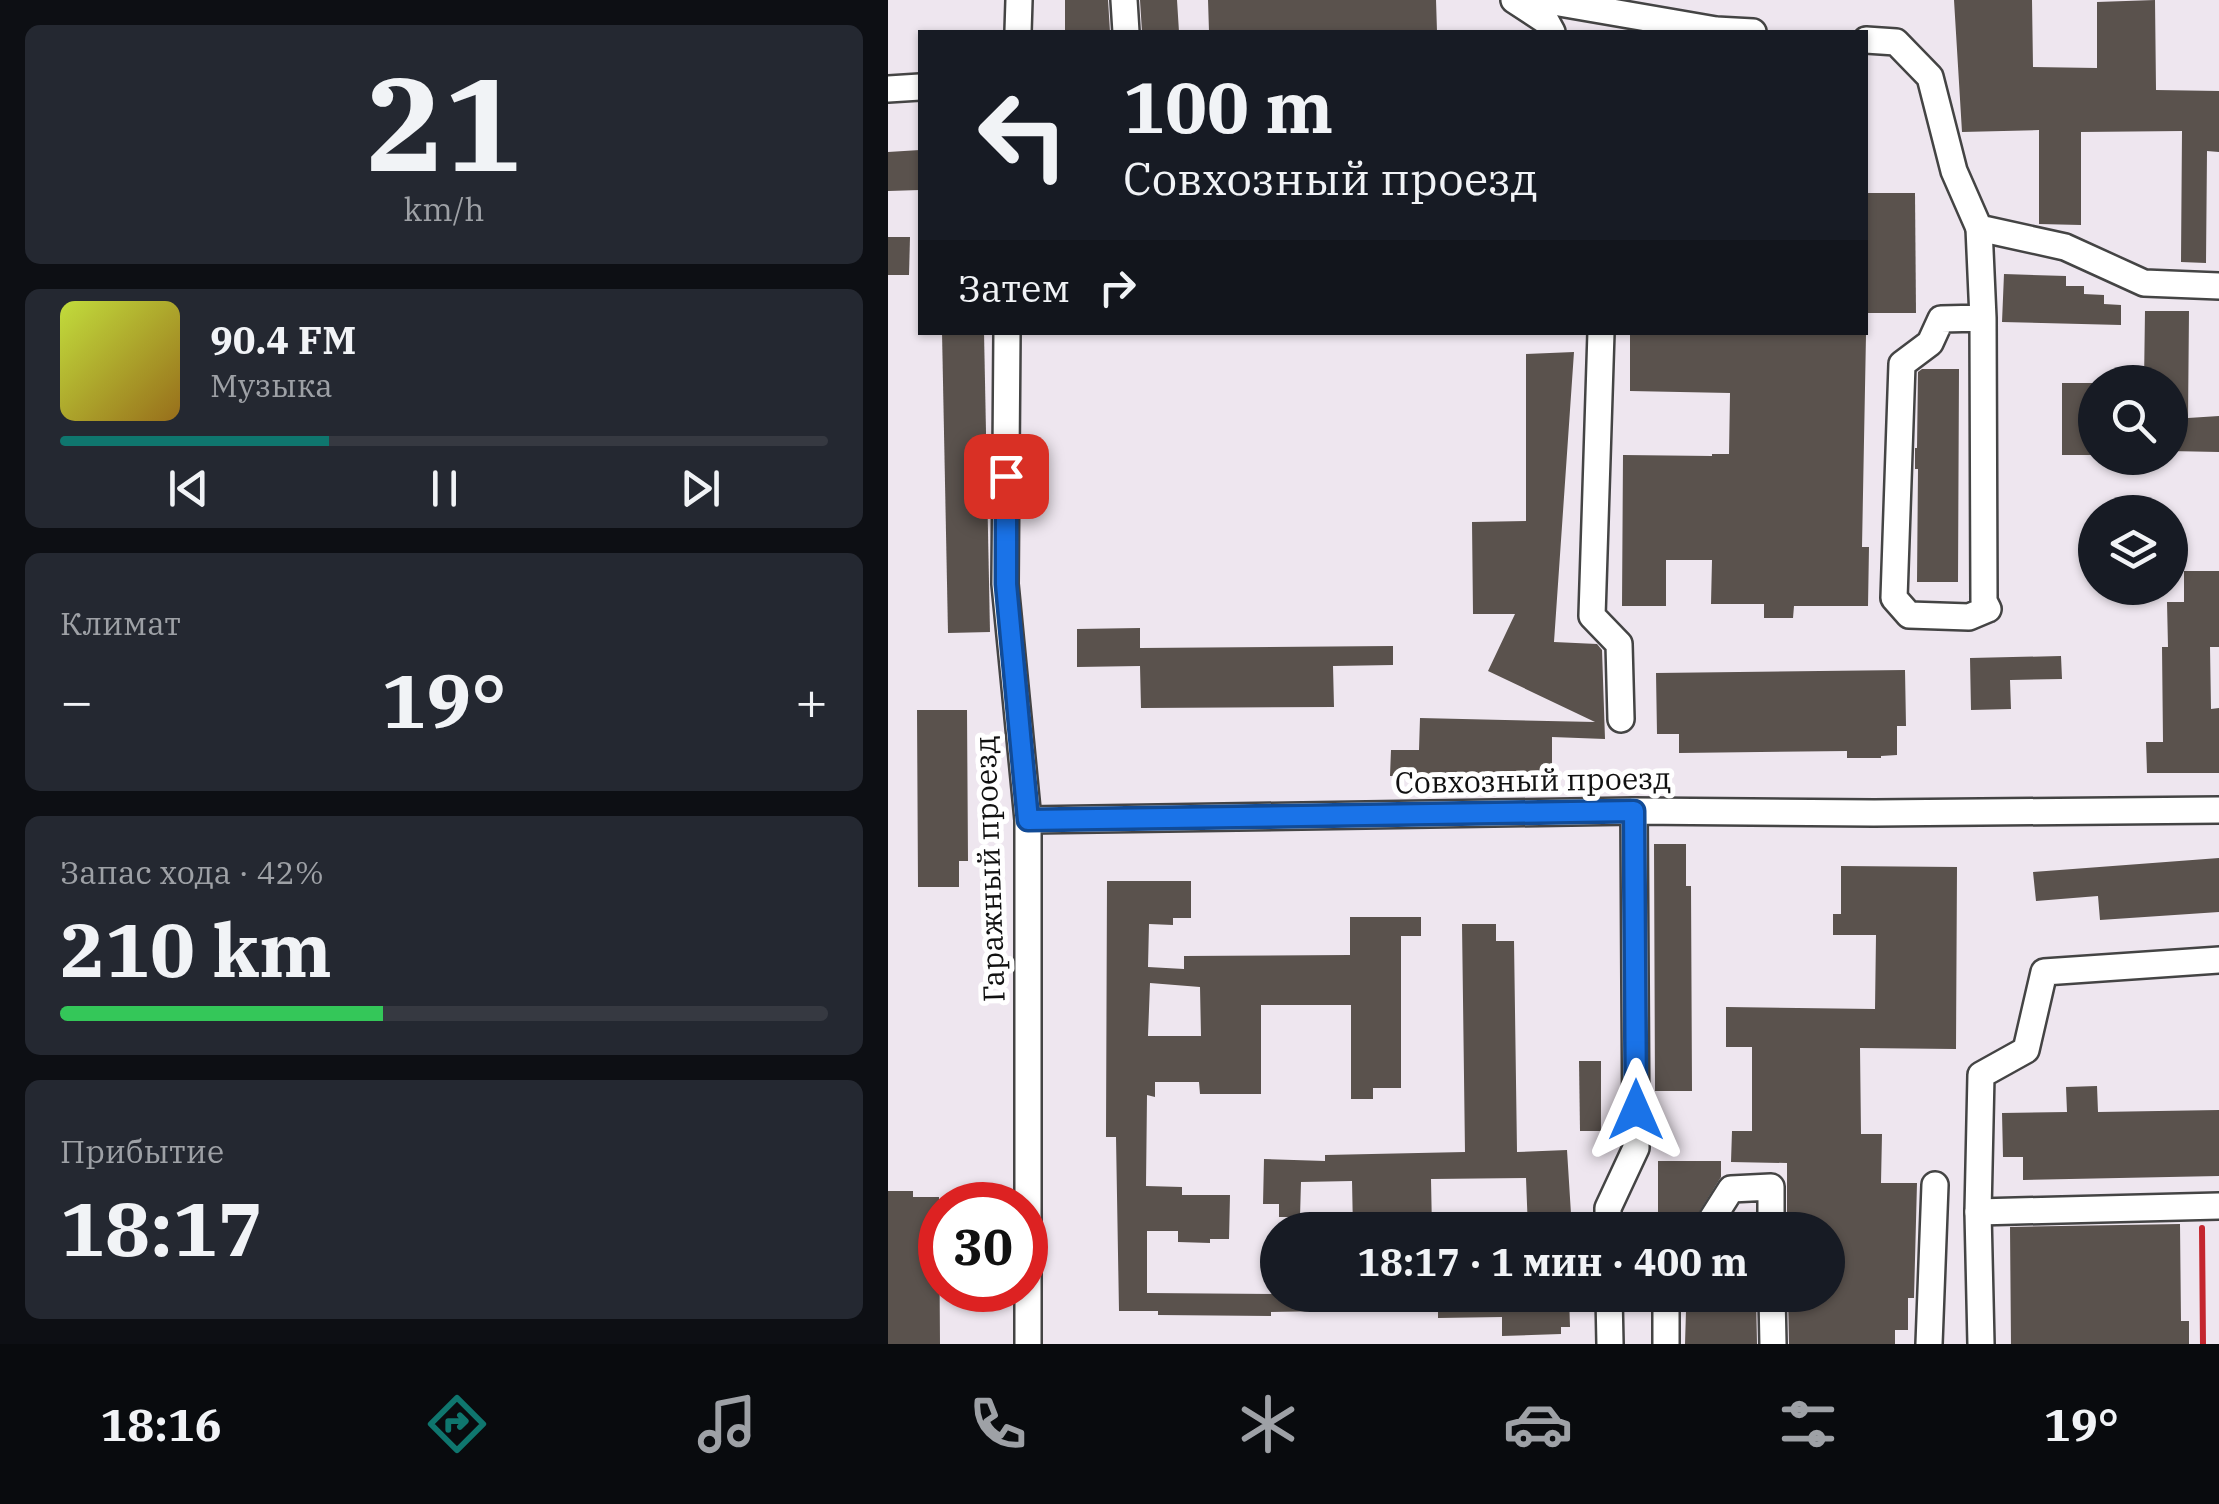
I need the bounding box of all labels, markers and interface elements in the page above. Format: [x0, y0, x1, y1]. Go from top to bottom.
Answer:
text: 21 [366, 38, 522, 207]
text: 100 m [1123, 61, 1333, 152]
icon: left [958, 70, 1088, 200]
text: Совхозный проезд [1123, 149, 1538, 207]
text: km/h [404, 188, 484, 230]
icon: right [1090, 260, 1145, 315]
text: Затем [958, 263, 1070, 312]
text: 90.4 FM [210, 315, 356, 364]
text: Музыка [210, 364, 333, 406]
map controls [2078, 365, 2188, 605]
button: search [2078, 365, 2188, 475]
pin [964, 434, 1049, 519]
icon: arrive [979, 449, 1034, 504]
icon: previous [161, 461, 216, 516]
icon: pause [417, 461, 472, 516]
icon: next [673, 461, 728, 516]
button: layers [2078, 495, 2188, 605]
text: Климат [60, 602, 181, 644]
text: 19° [381, 651, 507, 749]
text: − [60, 665, 93, 736]
text: + [795, 665, 828, 736]
street label: Гаражный проезд [964, 735, 1013, 1003]
street label: Совхозный проезд [1394, 758, 1672, 801]
text: Запас хода · 42% [60, 851, 324, 893]
text: 210 km [60, 900, 332, 998]
position arrow [1584, 1058, 1688, 1162]
text: Прибытие [60, 1130, 224, 1172]
text: 18:17 [60, 1179, 263, 1277]
speed limit sign: 30 [918, 1182, 1048, 1312]
text: 18:17 · 1 мин · 400 m [1357, 1237, 1748, 1286]
icon: directions [422, 1389, 492, 1459]
icon: music [692, 1389, 762, 1459]
icon: phone [963, 1389, 1033, 1459]
icon: climate [1233, 1389, 1303, 1459]
icon: car [1503, 1389, 1573, 1459]
icon: filters [1773, 1389, 1843, 1459]
text: 18:16 [100, 1395, 222, 1453]
text: 19° [2044, 1395, 2119, 1453]

